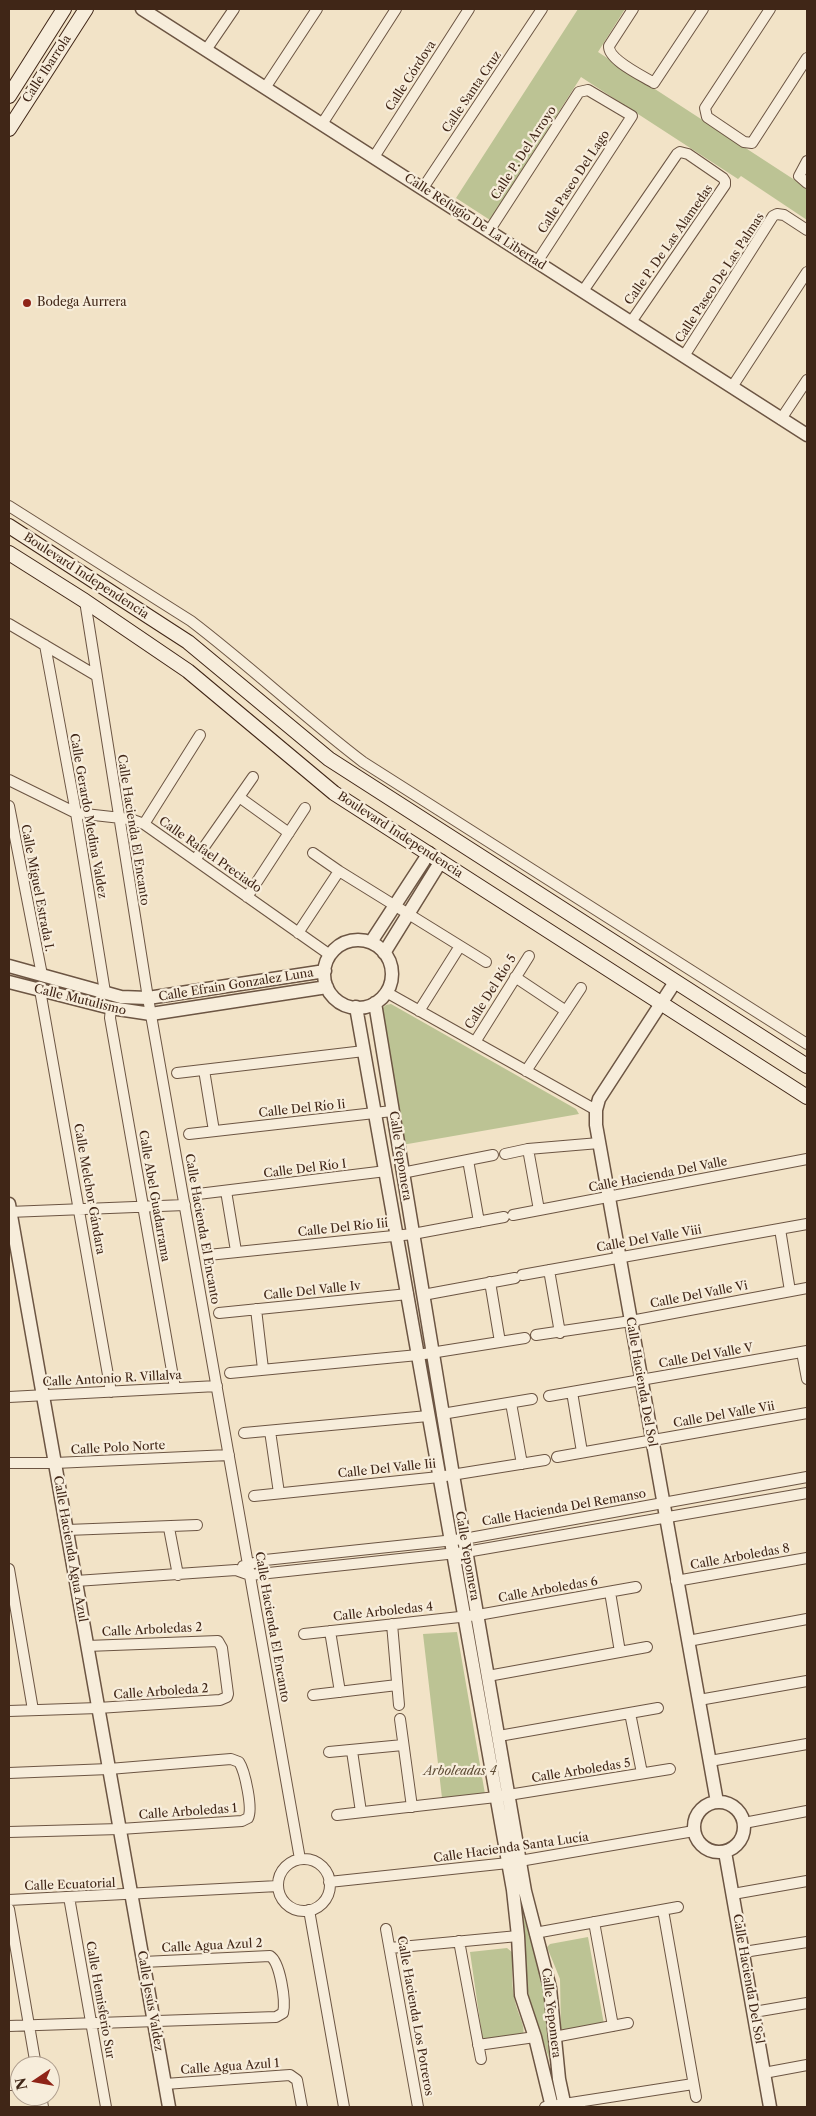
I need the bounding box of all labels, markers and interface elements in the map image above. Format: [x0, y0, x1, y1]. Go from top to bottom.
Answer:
street label: Calle Ibarrola [20, 32, 74, 106]
street label: Calle Córdova [383, 38, 439, 114]
street label: Calle Santa Cruz [439, 48, 505, 136]
street label: Calle P. Del Arroyo [488, 103, 560, 203]
street label: Calle Paseo Del Lago [535, 128, 613, 236]
street label: Calle Refugio De La Libertad [402, 171, 548, 273]
street label: Calle P. De Las Alamedas [622, 182, 716, 308]
street label: Calle Paseo De Las Palmas [673, 210, 767, 346]
place label: Bodega Aurrera [37, 296, 127, 310]
marker: Bodega Aurrera [21, 297, 33, 309]
street label: Boulevard Independencia [21, 530, 151, 622]
street label: Calle Gerardo Medina Valdez [66, 732, 110, 900]
street label: Calle Hacienda El Encanto [114, 753, 152, 907]
street label: Boulevard Independencia [335, 789, 465, 881]
street label: Calle Rafael Preciado [156, 814, 264, 896]
street label: Calle Miguel Estrada I. [18, 823, 56, 953]
street label: Calle Del Río 5 [462, 952, 520, 1032]
street label: Calle Efrain Gonzalez Luna [157, 966, 315, 1004]
street label: Calle Mutulismo [32, 982, 128, 1018]
street label: Calle Del Río Ii [258, 1097, 346, 1121]
street label: Calle Yepomera [386, 1110, 414, 1202]
street label: Calle Melchor Gándara [70, 1122, 108, 1256]
street label: Calle Abel Guadarrama [135, 1129, 173, 1263]
street label: Calle Hacienda El Encanto [182, 1153, 222, 1305]
street label: Calle Hacienda Del Valle [587, 1154, 729, 1196]
street label: Calle Del Río I [263, 1157, 347, 1181]
street label: Calle Del Río Iii [297, 1216, 389, 1240]
street label: Calle Del Valle Viii [595, 1223, 703, 1255]
street label: Calle Del Valle Vi [649, 1278, 749, 1312]
street label: Calle Del Valle Iv [263, 1279, 361, 1303]
street label: Calle Hacienda Del Sol [622, 1316, 660, 1448]
street label: Calle Del Valle V [658, 1341, 754, 1371]
street label: Calle Antonio R. Villalva [42, 1368, 182, 1390]
street label: Calle Del Valle Vii [672, 1399, 776, 1431]
street label: Calle Polo Norte [70, 1438, 166, 1458]
street label: Calle Del Valle Iii [337, 1457, 437, 1481]
street label: Calle Hacienda Agua Azul [50, 1475, 90, 1623]
street label: Calle Hacienda Del Remanso [481, 1486, 647, 1530]
street label: Calle Yepomera [452, 1510, 482, 1602]
street label: Calle Arboledas 8 [689, 1541, 791, 1573]
street label: Calle Hacienda El Encanto [252, 1551, 292, 1703]
street label: Calle Arboledas 6 [497, 1574, 599, 1606]
street label: Calle Arboledas 4 [332, 1600, 434, 1624]
street label: Calle Arboledas 2 [101, 1620, 203, 1640]
street label: Calle Arboleda 2 [113, 1681, 209, 1703]
street label: Calle Arboledas 5 [530, 1756, 632, 1786]
park label: Arboleadas 4 [424, 1765, 496, 1779]
street label: Calle Arboledas 1 [138, 1801, 238, 1823]
street label: Calle Hacienda Santa Lucía [433, 1830, 589, 1866]
street label: Calle Ecuatorial [24, 1876, 116, 1894]
street label: Calle Hacienda Del Sol [729, 1913, 767, 2045]
street label: Calle Hacienda Los Potreros [394, 1935, 436, 2097]
street label: Calle Agua Azul 2 [161, 1936, 263, 1956]
street label: Calle Hemisferio Sur [83, 1940, 117, 2060]
street label: Calle Jesús Valdez [134, 1950, 166, 2052]
street label: Calle Yepomera [538, 1967, 564, 2059]
north arrow [10, 2056, 60, 2106]
street label: Calle Agua Azul 1 [180, 2056, 280, 2078]
text: N [11, 2076, 31, 2092]

